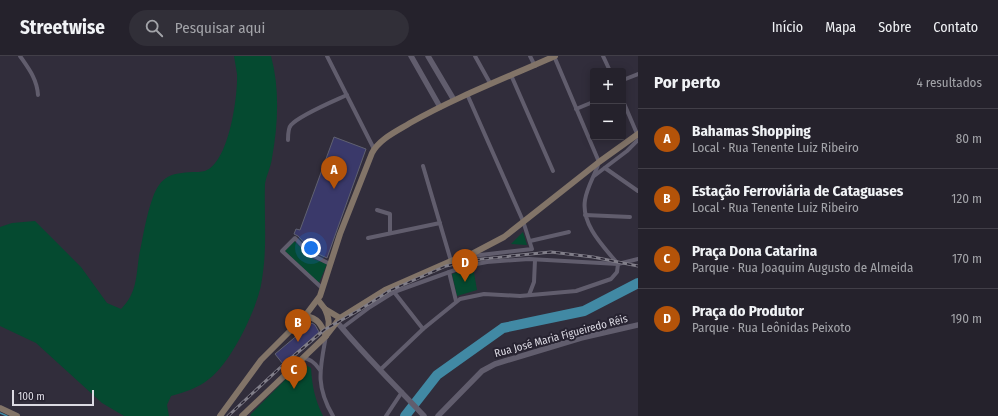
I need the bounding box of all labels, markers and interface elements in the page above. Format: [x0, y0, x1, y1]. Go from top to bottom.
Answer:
search box [129, 10, 409, 46]
text: Streetwise [20, 16, 105, 39]
icon: search [143, 17, 165, 39]
text: Pesquisar aqui [175, 19, 265, 37]
text: Início [772, 19, 803, 36]
text: Mapa [825, 19, 856, 36]
text: Sobre [878, 19, 911, 36]
text: Contato [933, 19, 978, 36]
map controls [590, 68, 626, 140]
button: + [590, 68, 626, 104]
text: Por perto [654, 72, 720, 93]
text: 4 resultados [916, 75, 982, 90]
button: − [590, 104, 626, 140]
text: Bahamas Shopping [692, 122, 811, 140]
text: A [663, 131, 671, 146]
text: 80 m [956, 131, 982, 146]
text: Local · Rua Tenente Luiz Ribeiro [692, 140, 859, 155]
pin: A [321, 156, 347, 189]
text: Estação Ferroviária de Cataguases [692, 182, 903, 200]
text: B [663, 191, 671, 206]
text: 120 m [951, 191, 982, 206]
text: Local · Rua Tenente Luiz Ribeiro [692, 200, 859, 215]
your location [301, 238, 321, 258]
text: Praça Dona Catarina [692, 242, 817, 260]
pin: D [452, 249, 478, 282]
text: C [664, 251, 670, 266]
text: 170 m [952, 251, 982, 266]
text: Parque · Rua Joaquim Augusto de Almeida [692, 260, 913, 275]
text: Praça do Produtor [692, 302, 804, 320]
pin: B [285, 309, 311, 342]
text: D [663, 311, 671, 326]
text: 190 m [951, 311, 982, 326]
street label: Rua José Maria Figueiredo Réis [493, 312, 629, 360]
text: Parque · Rua Leônidas Peixoto [692, 320, 851, 335]
pin: C [281, 356, 307, 389]
scale bar [12, 388, 94, 407]
text: 100 m [18, 390, 45, 403]

